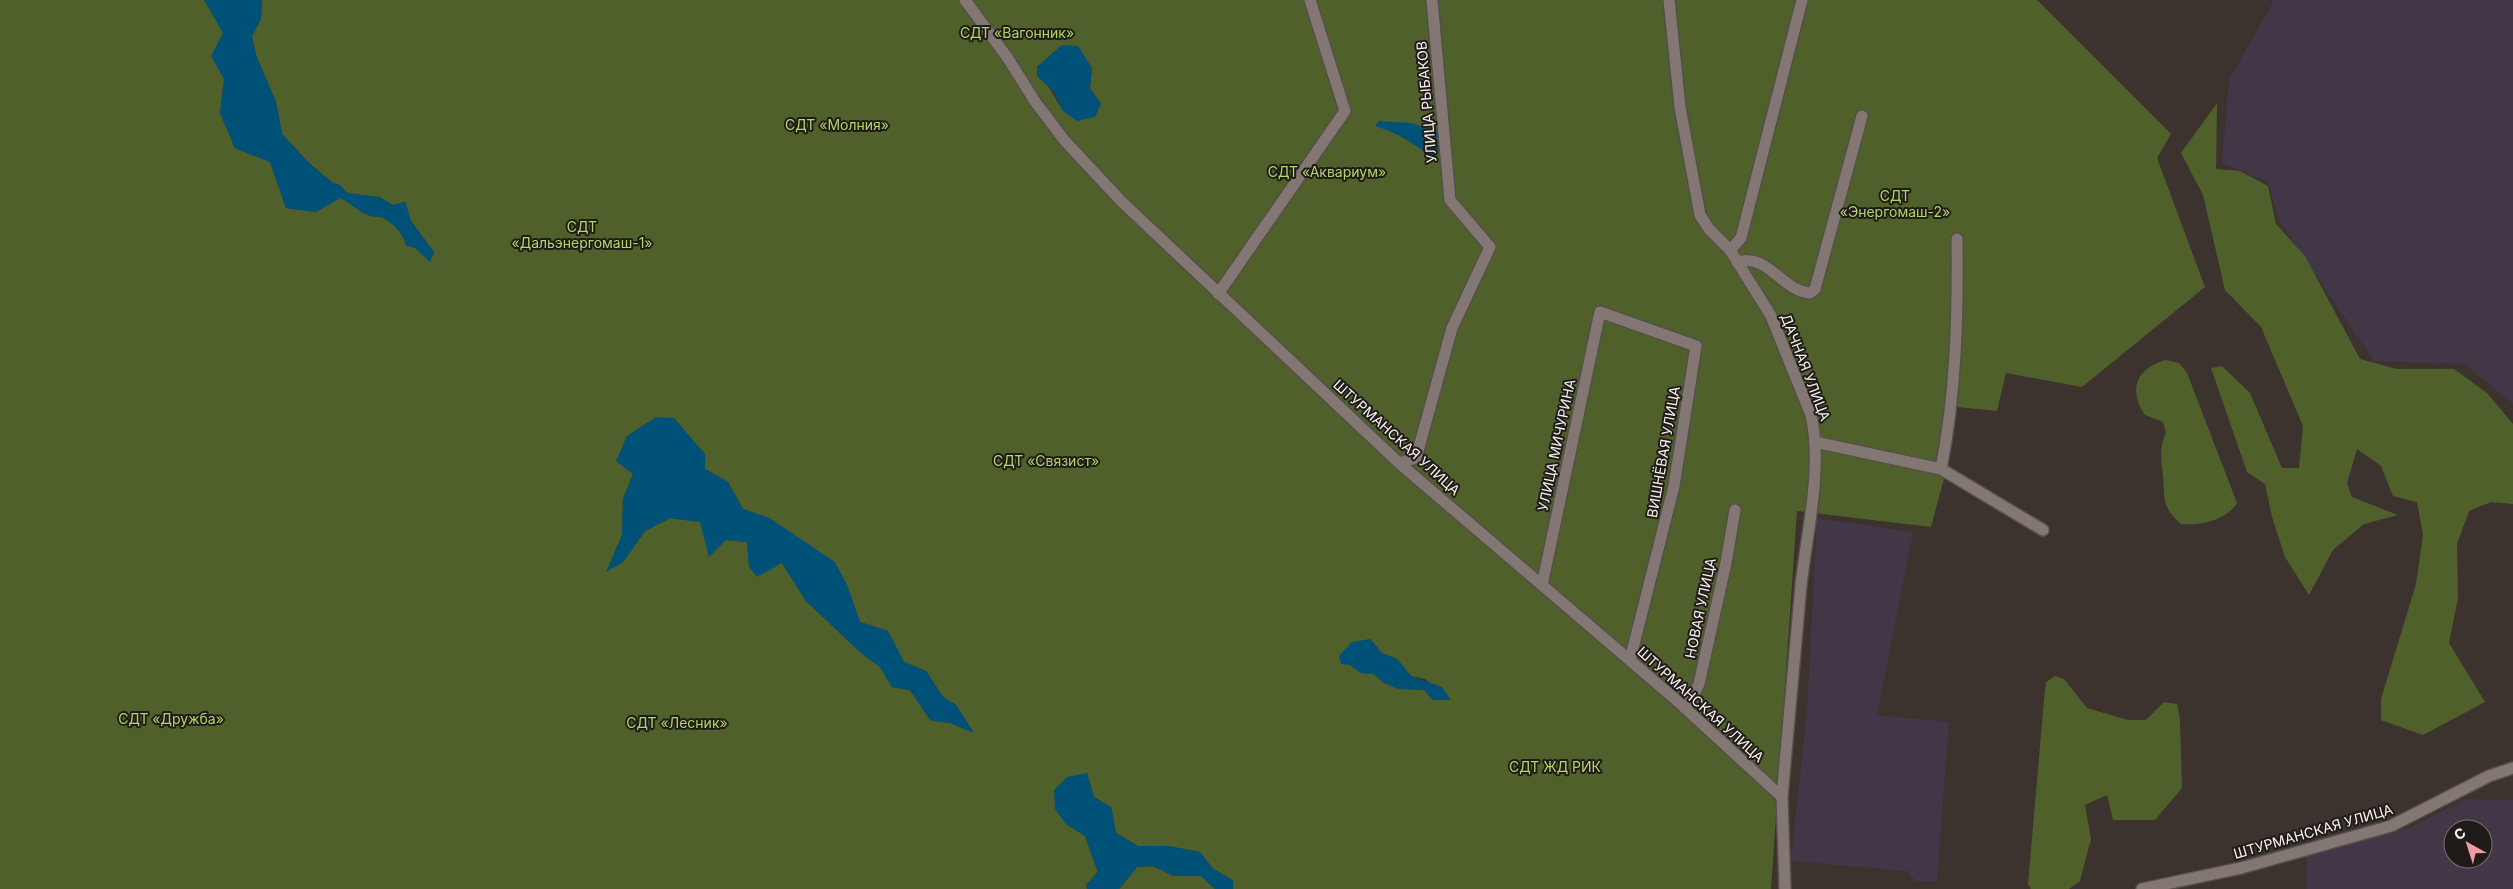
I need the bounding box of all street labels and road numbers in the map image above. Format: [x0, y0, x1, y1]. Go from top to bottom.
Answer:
street label: УЛИЦА РЫБАКОВ [1412, 40, 1440, 164]
street label: ДАЧНАЯ УЛИЦА [1778, 311, 1834, 423]
street label: ШТУРМАНСКАЯ УЛИЦА [1330, 376, 1464, 499]
street label: УЛИЦА МИЧУРИНА [1534, 377, 1578, 513]
street label: ВИШНЁВАЯ УЛИЦА [1643, 385, 1683, 519]
street label: НОВАЯ УЛИЦА [1681, 556, 1719, 660]
street label: ШТУРМАНСКАЯ УЛИЦА [1634, 643, 1768, 766]
street label: ШТУРМАНСКАЯ УЛИЦА [2231, 800, 2395, 862]

